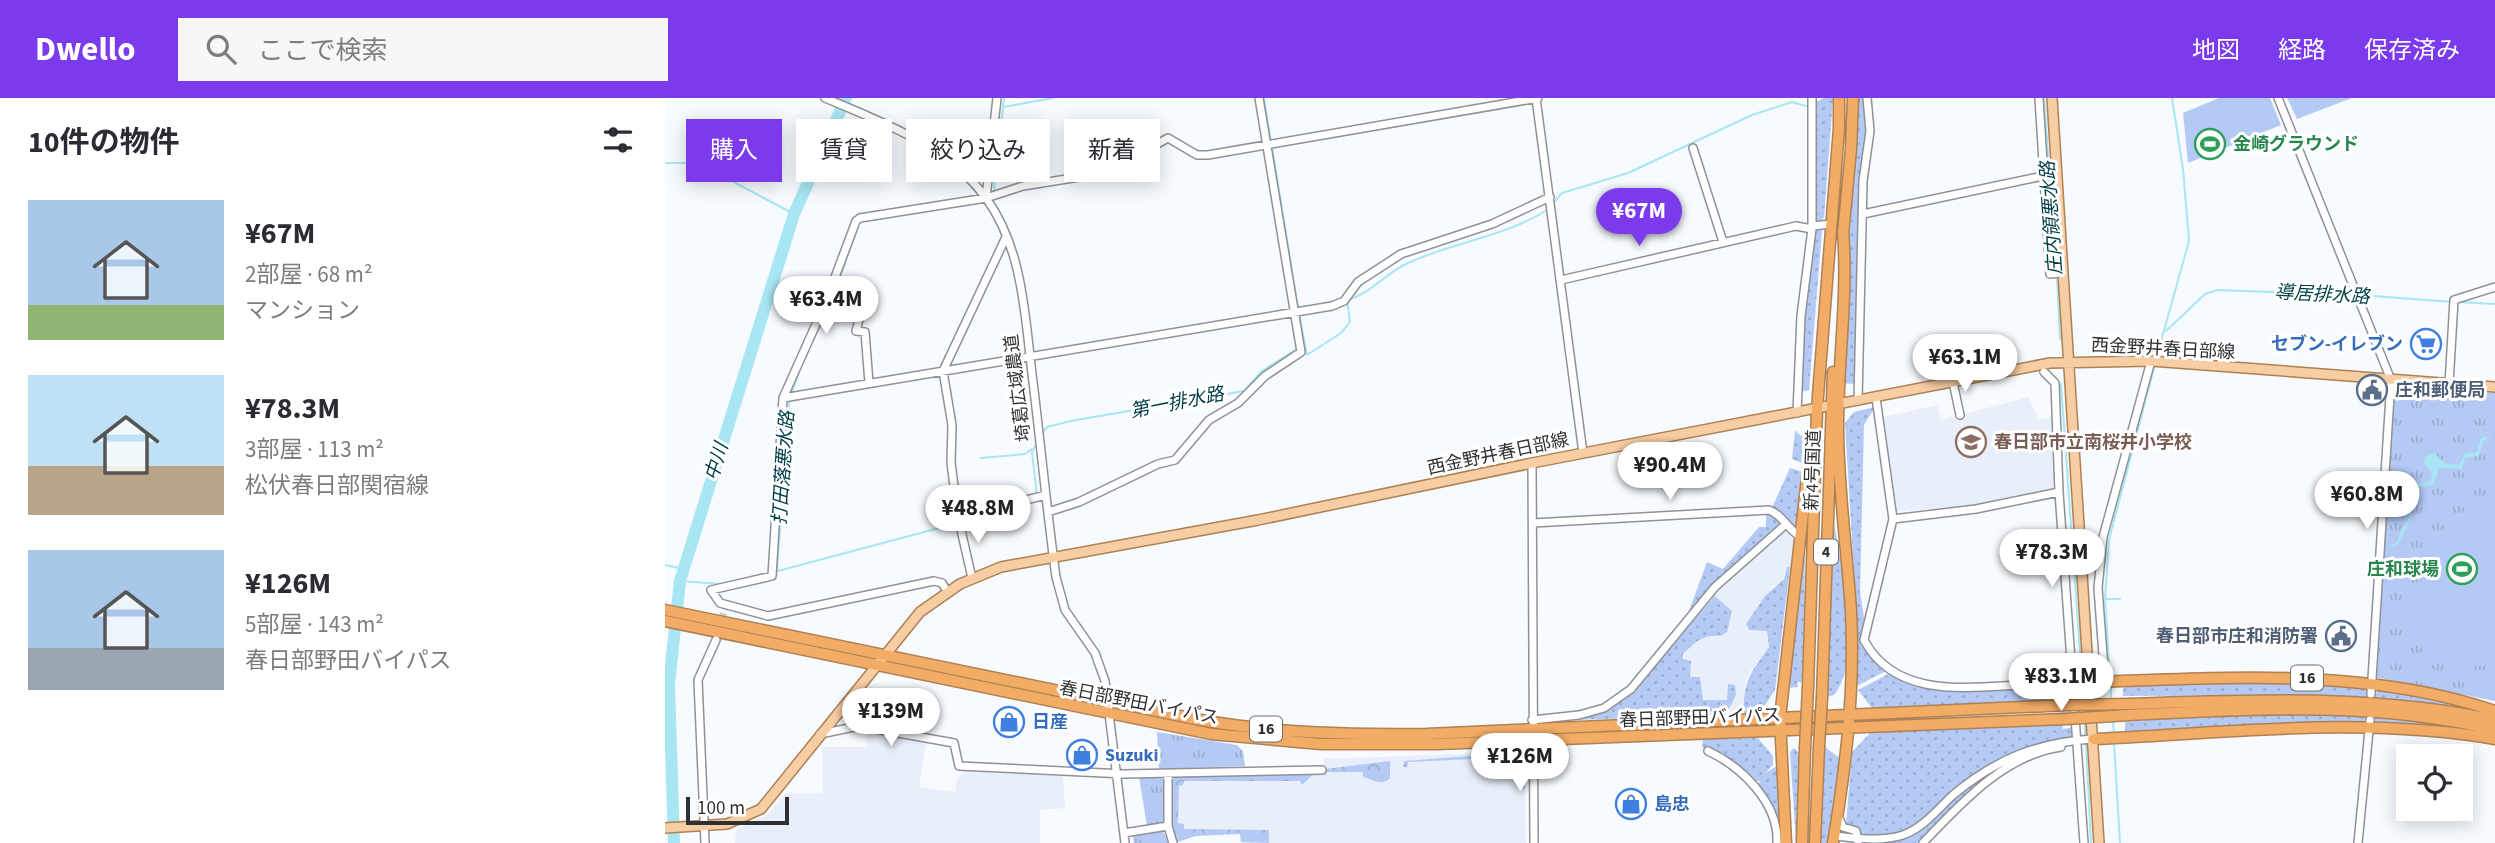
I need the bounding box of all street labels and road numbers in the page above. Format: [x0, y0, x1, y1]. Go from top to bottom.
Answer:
street label: 埼葛広域農道 [999, 333, 1037, 443]
street label: 西金野井春日部線 [2090, 333, 2236, 365]
street label: 西金野井春日部線 [1425, 427, 1571, 481]
street label: 新4号国道 [1799, 429, 1827, 511]
road number: 4 [1814, 540, 1838, 565]
road number: 16 [2291, 666, 2323, 691]
street label: 春日部野田バイパス [1057, 675, 1221, 731]
street label: 春日部野田バイパス [1619, 703, 1781, 733]
road number: 16 [1250, 716, 1282, 742]

